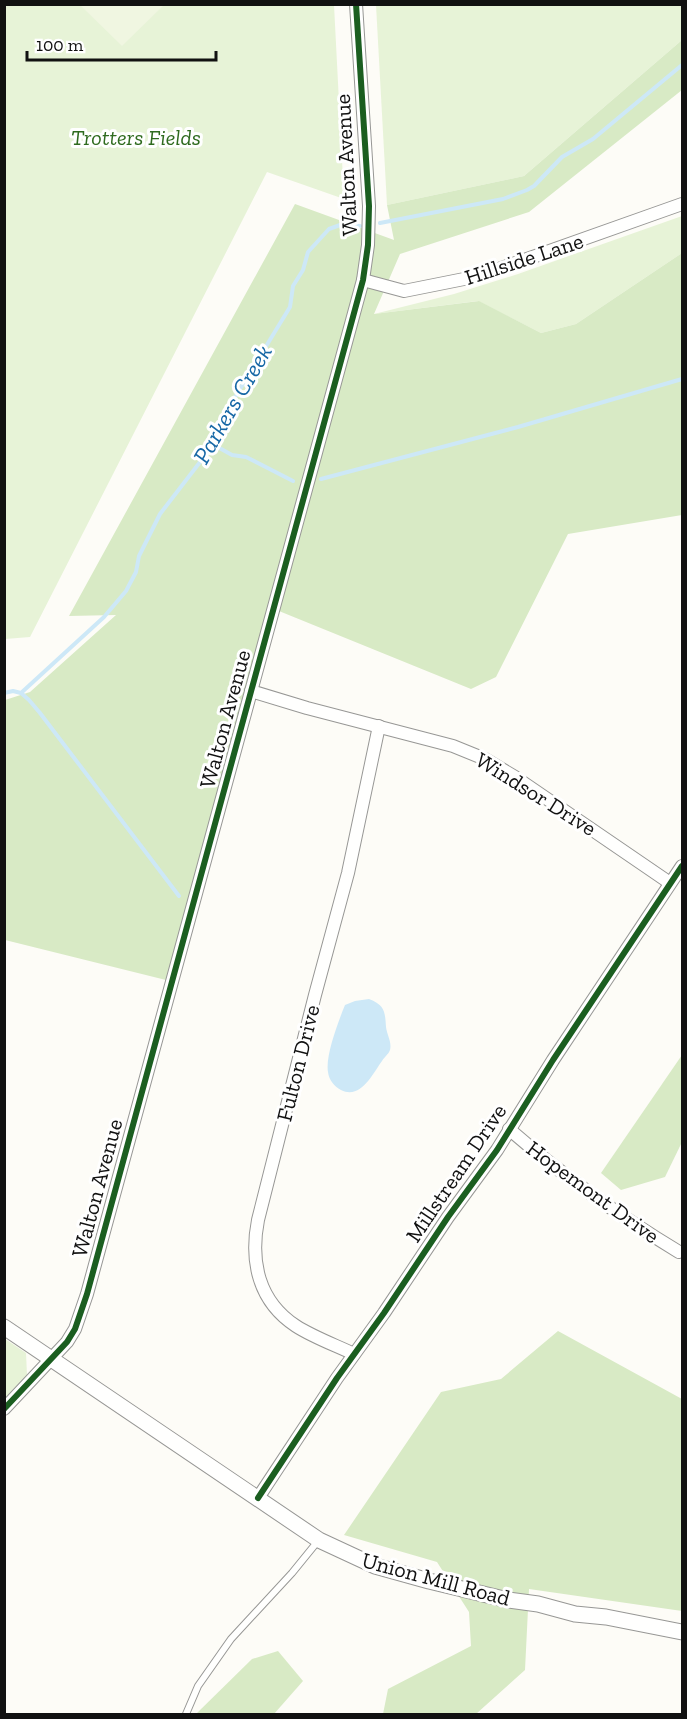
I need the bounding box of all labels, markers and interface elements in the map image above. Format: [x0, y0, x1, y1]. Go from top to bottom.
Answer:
scale bar [27, 24, 216, 62]
text: 100 m [36, 34, 84, 56]
street label: Walton Avenue [329, 93, 363, 237]
park label: Trotters Fields [71, 124, 201, 151]
street label: Hillside Lane [461, 227, 587, 291]
water label: Parkers Creek [186, 339, 278, 469]
street label: Walton Avenue [194, 647, 256, 791]
street label: Windsor Drive [470, 746, 602, 842]
street label: Fulton Drive [270, 1002, 326, 1124]
street label: Millstream Drive [400, 1099, 512, 1247]
street label: Walton Avenue [66, 1116, 128, 1260]
street label: Hopemont Drive [521, 1135, 665, 1249]
street label: Union Mill Road [359, 1546, 513, 1612]

